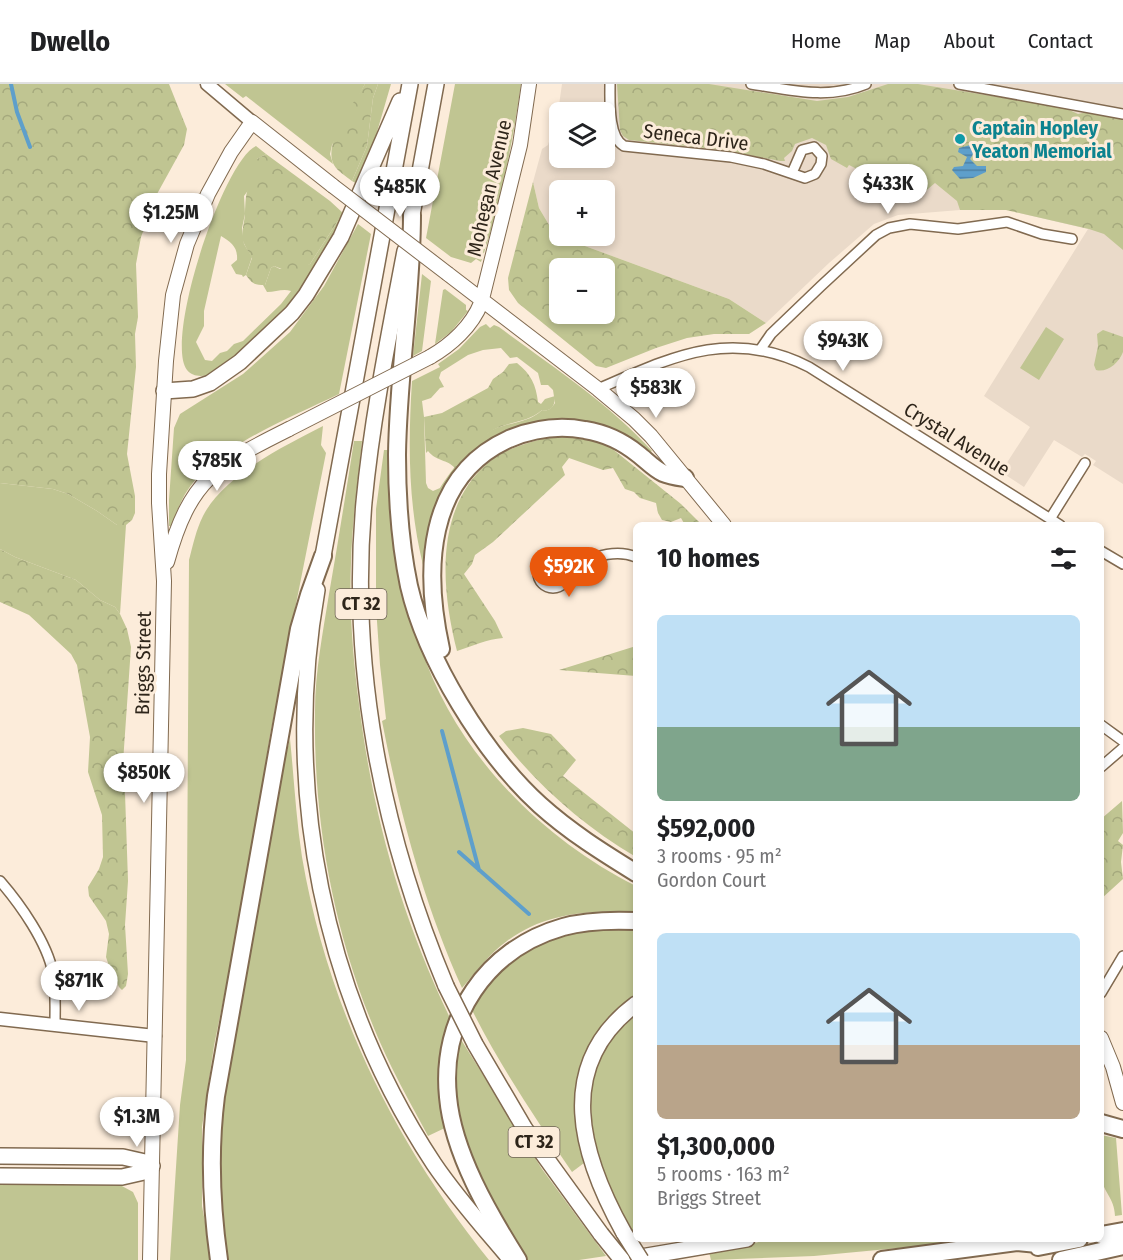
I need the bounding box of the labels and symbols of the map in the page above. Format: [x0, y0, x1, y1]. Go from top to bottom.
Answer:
place label: Captain Hopley Yeaton Memorial [971, 116, 1112, 163]
street label: Mohegan Avenue [462, 117, 516, 259]
street label: Seneca Drive [642, 119, 750, 155]
marker: Captain Hopley Yeaton Memorial [953, 132, 967, 146]
pin: $433K [846, 164, 930, 215]
pin: $485K [358, 167, 442, 218]
pin: $1.25M [122, 193, 220, 244]
pin: $943K [801, 321, 885, 372]
pin: $583K [614, 368, 698, 419]
street label: Crystal Avenue [900, 397, 1014, 481]
pin: $785K [175, 441, 259, 492]
pin: $592K [527, 547, 611, 598]
road number: CT 32 [336, 589, 386, 619]
street label: Briggs Street [130, 610, 156, 715]
pin: $850K [102, 753, 186, 804]
pin: $871K [37, 961, 121, 1012]
pin: $1.3M [95, 1097, 179, 1148]
road number: CT 32 [508, 1127, 560, 1157]

